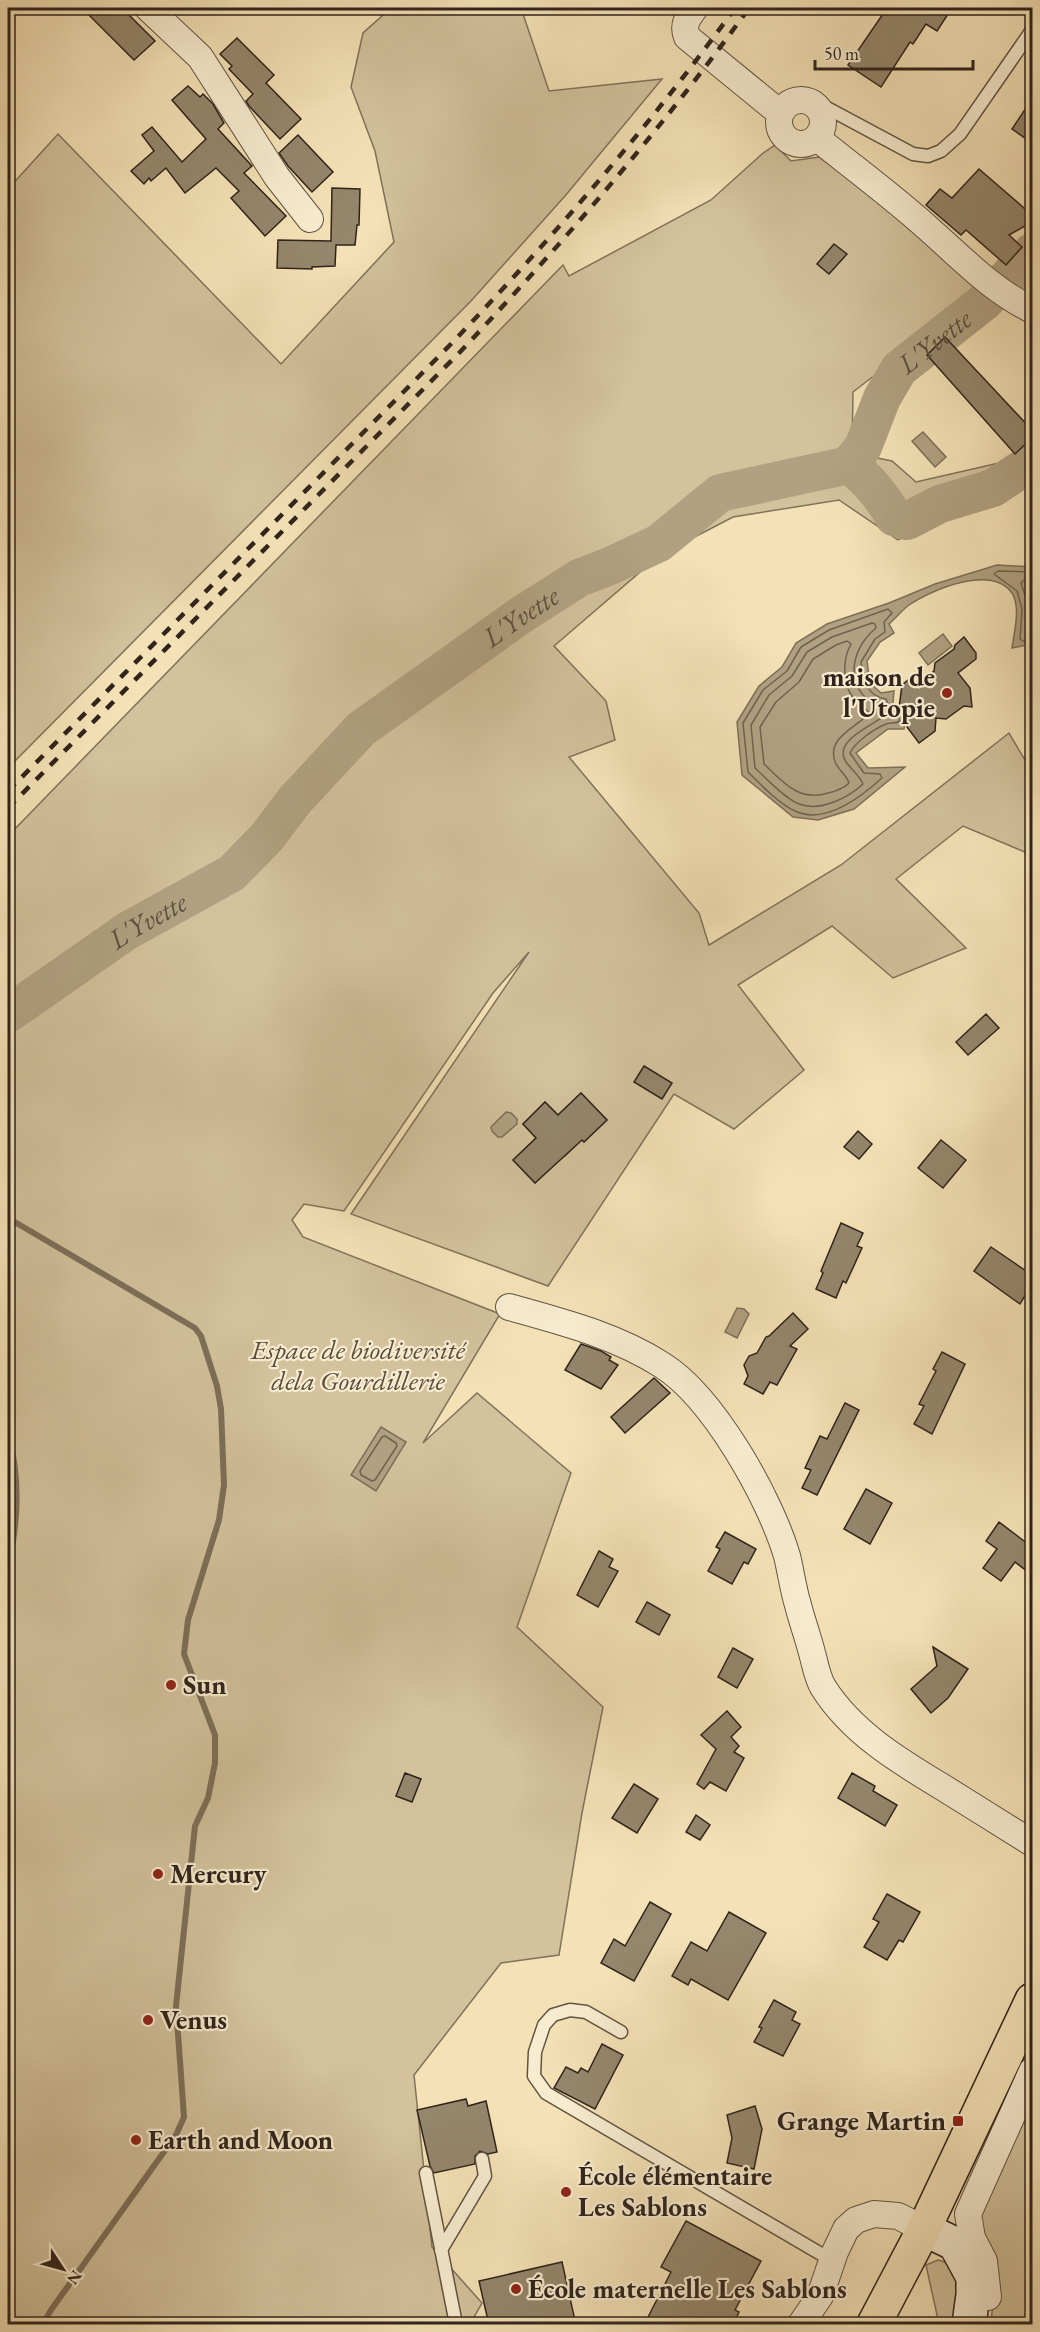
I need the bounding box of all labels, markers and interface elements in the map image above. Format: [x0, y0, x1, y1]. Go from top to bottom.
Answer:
scale bar [815, 33, 972, 71]
text: 50 m [824, 42, 859, 65]
water label: L'Yvette [889, 300, 979, 382]
water label: L'Yvette [474, 577, 566, 656]
place label: maison de l'Utopie [823, 659, 935, 725]
marker: maison de l'Utopie [940, 686, 954, 700]
water label: L'Yvette [100, 883, 193, 958]
park label: Espace de biodiversité dela Gourdillerie [250, 1332, 468, 1398]
place label: Sun [183, 1667, 227, 1702]
marker: Sun [164, 1678, 178, 1692]
place label: Mercury [170, 1856, 267, 1891]
marker: Mercury [151, 1867, 165, 1881]
place label: Venus [160, 2002, 227, 2037]
marker: Venus [141, 2013, 155, 2027]
place label: Grange Martin [777, 2103, 946, 2138]
marker: Grange Martin [951, 2114, 965, 2128]
place label: Earth and Moon [148, 2122, 333, 2157]
marker: Earth and Moon [129, 2133, 143, 2147]
place label: École élémentaire Les Sablons [578, 2158, 772, 2224]
marker: École élémentaire Les Sablons [559, 2185, 573, 2199]
north arrow [33, 2239, 93, 2299]
text: N [62, 2266, 87, 2289]
place label: École maternelle Les Sablons [528, 2271, 847, 2306]
marker: École maternelle Les Sablons [509, 2282, 523, 2296]

